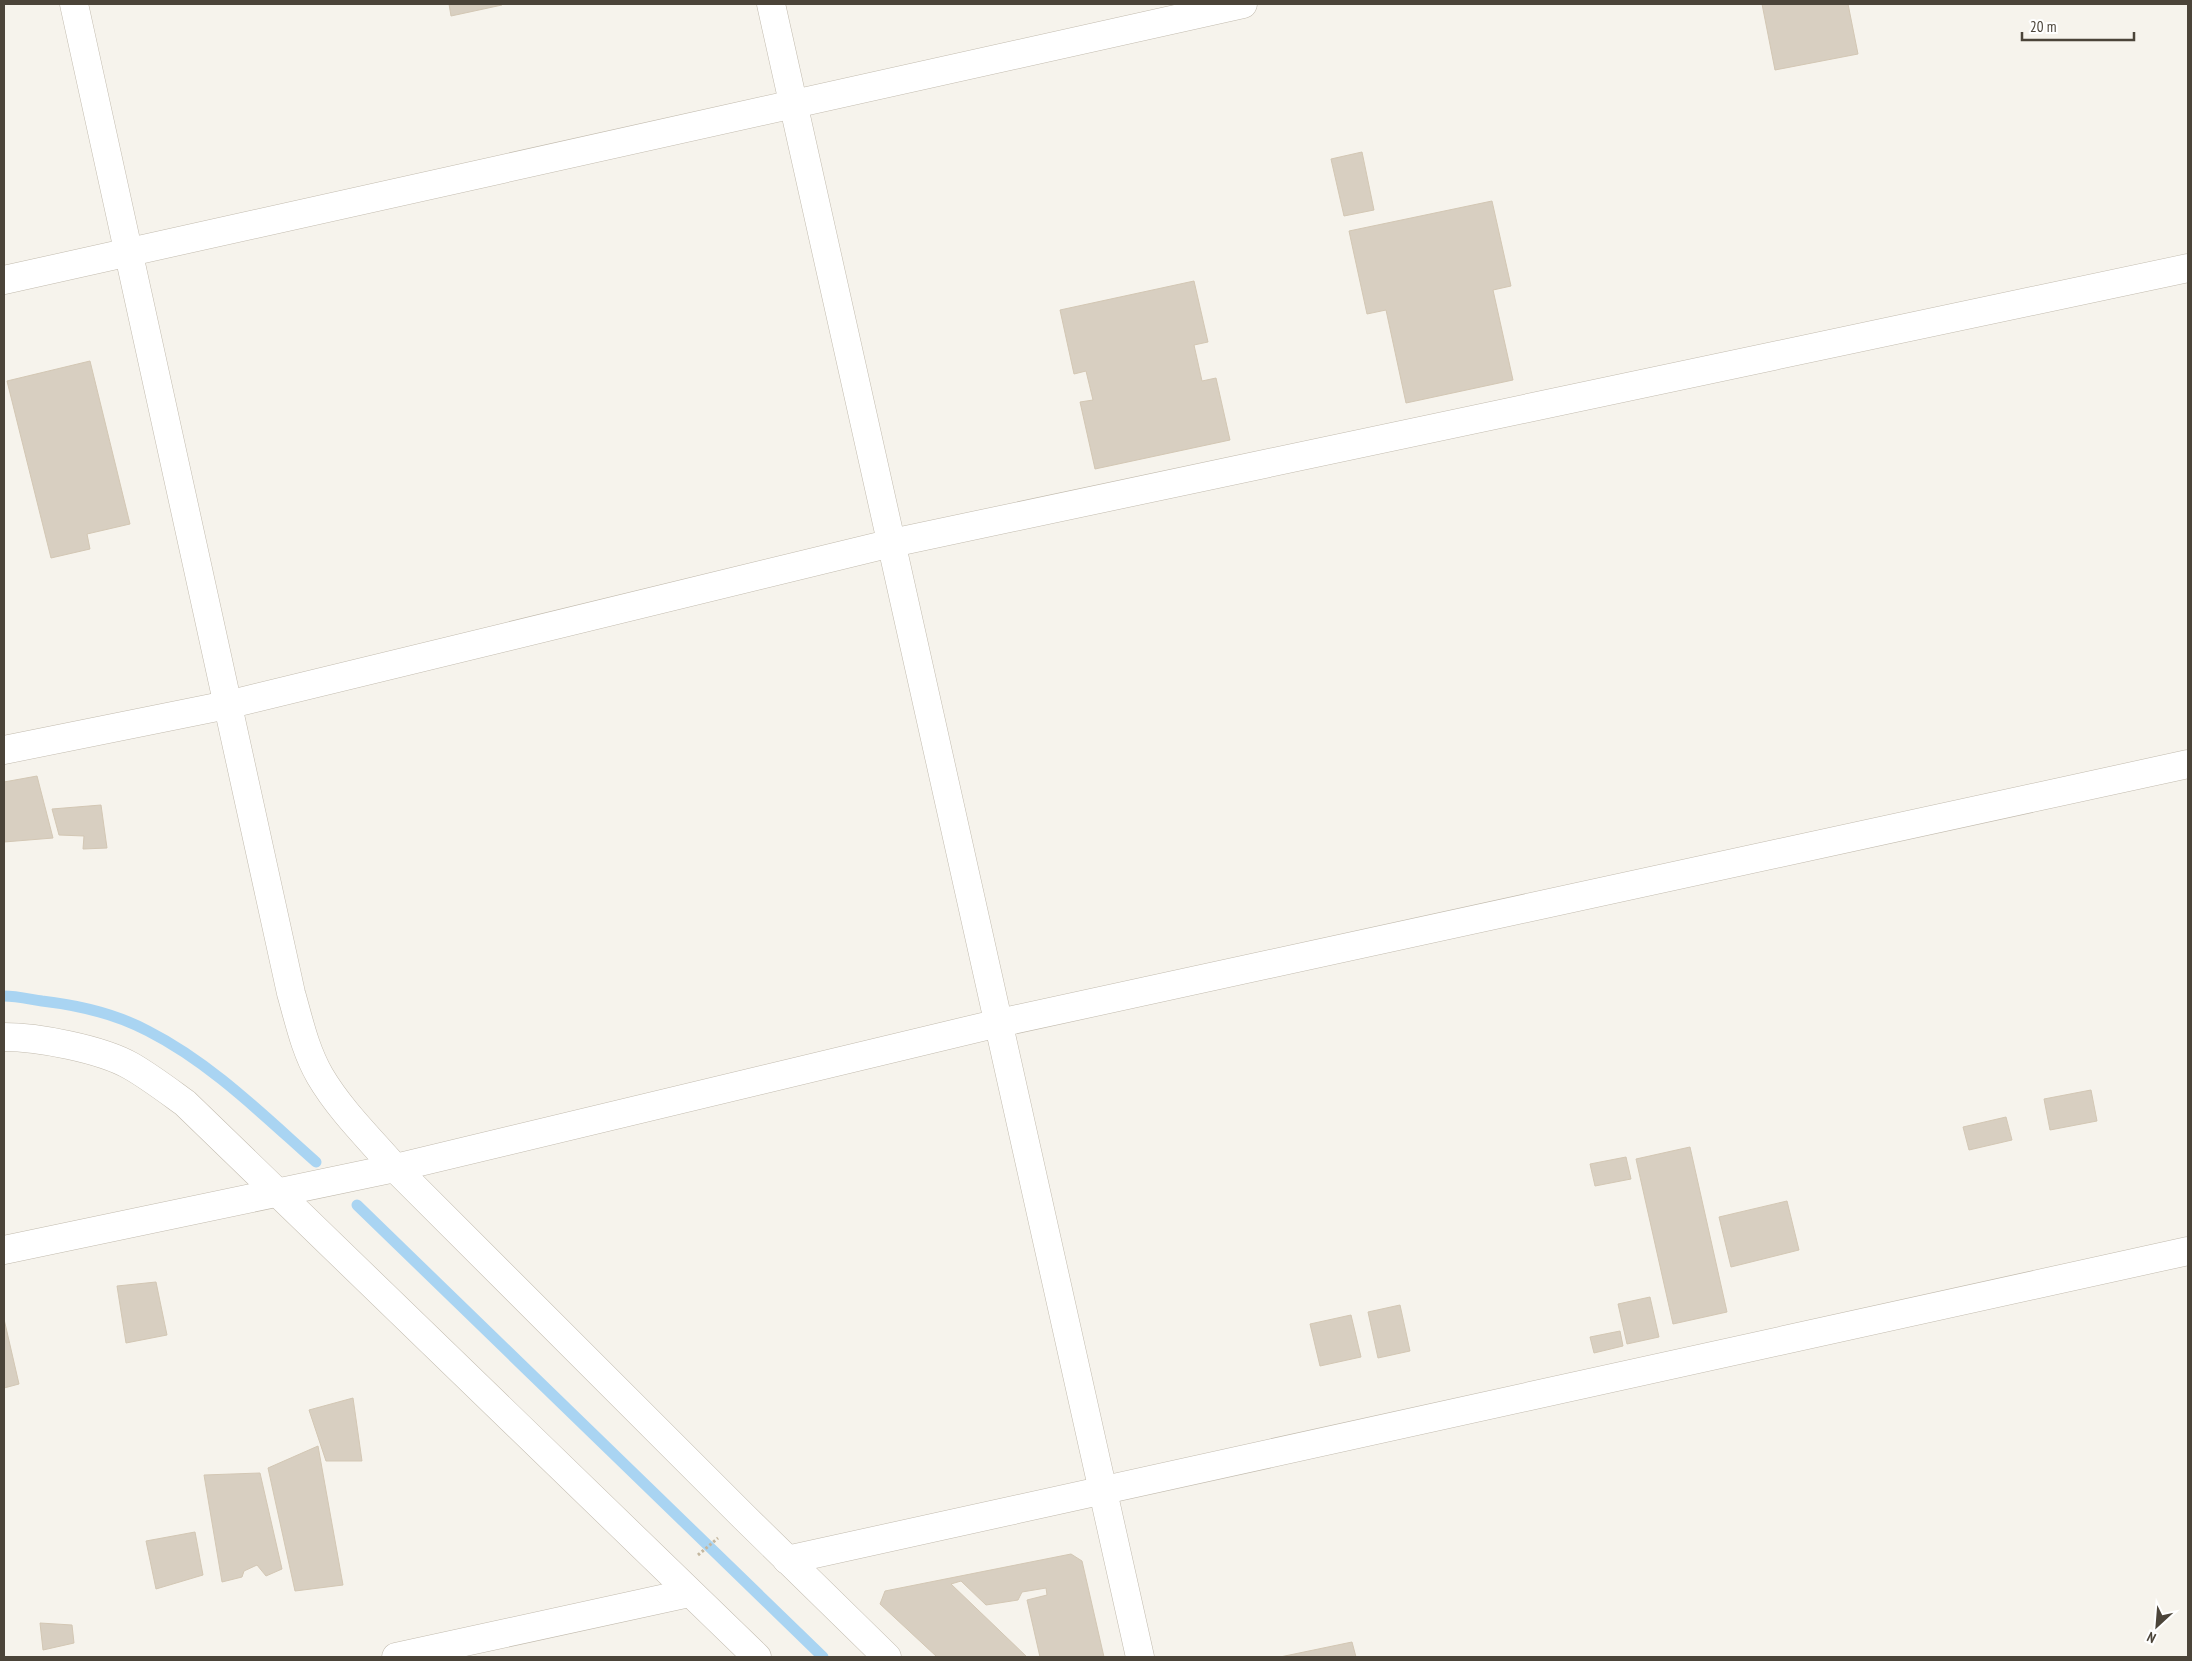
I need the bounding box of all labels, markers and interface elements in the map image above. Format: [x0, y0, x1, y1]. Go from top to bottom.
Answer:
scale bar [2022, 10, 2134, 42]
text: 20 m [2030, 17, 2056, 36]
north arrow [2132, 1601, 2182, 1651]
text: N [2144, 1628, 2159, 1647]

